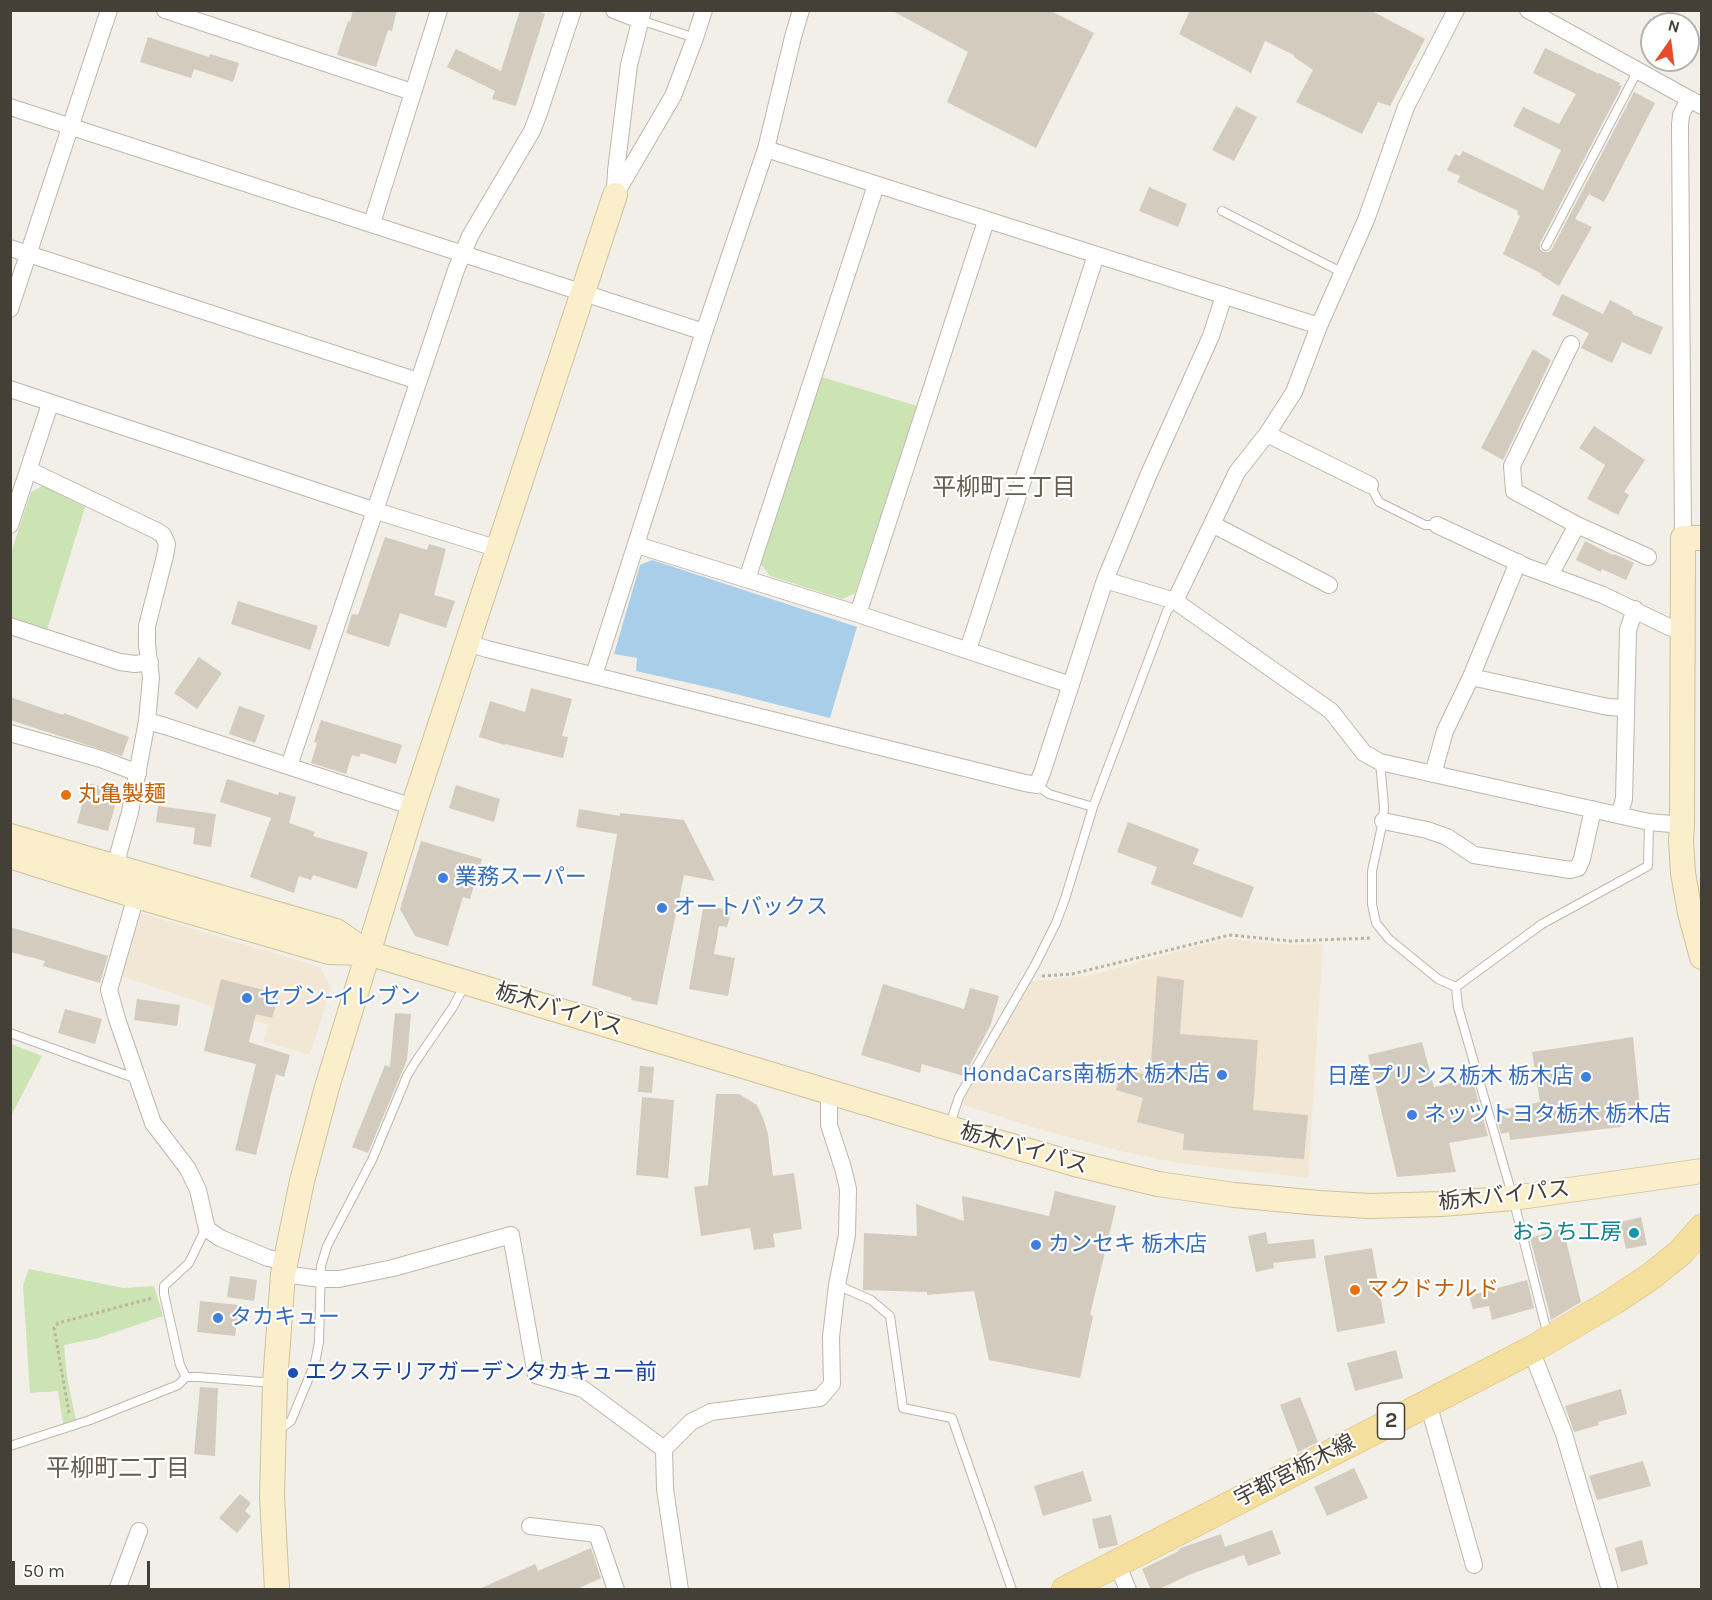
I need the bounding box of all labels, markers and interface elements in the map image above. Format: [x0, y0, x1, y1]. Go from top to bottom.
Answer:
north arrow [1640, 12, 1700, 72]
text: N [1666, 15, 1682, 37]
district label: 平柳町三丁目 [932, 474, 1076, 502]
place label: 丸亀製麺 [78, 782, 166, 808]
marker: 丸亀製麺 [59, 788, 73, 802]
place label: 業務スーパー [455, 865, 587, 891]
marker: 業務スーパー [436, 871, 450, 885]
place label: オートバックス [674, 895, 828, 921]
marker: オートバックス [655, 901, 669, 915]
street label: 栃木バイパス [492, 978, 626, 1042]
place label: セブン-イレブン [259, 985, 421, 1011]
marker: セブン-イレブン [240, 991, 254, 1005]
place label: HondaCars南栃木 栃木店 [963, 1062, 1210, 1088]
place label: 日産プリンス栃木 栃木店 [1327, 1064, 1574, 1090]
marker: HondaCars南栃木 栃木店 [1215, 1068, 1229, 1082]
marker: 日産プリンス栃木 栃木店 [1579, 1070, 1593, 1084]
place label: ネッツトヨタ栃木 栃木店 [1424, 1102, 1671, 1128]
marker: ネッツトヨタ栃木 栃木店 [1405, 1108, 1419, 1122]
street label: 栃木バイパス [957, 1118, 1091, 1180]
street label: 栃木バイパス [1437, 1176, 1571, 1216]
place label: おうち工房 [1512, 1220, 1622, 1246]
marker: おうち工房 [1627, 1226, 1641, 1240]
place label: カンセキ 栃木店 [1048, 1232, 1207, 1258]
marker: カンセキ 栃木店 [1029, 1238, 1043, 1252]
place label: マクドナルド [1367, 1277, 1499, 1303]
marker: マクドナルド [1348, 1283, 1362, 1297]
place label: タカキュー [230, 1305, 340, 1331]
marker: タカキュー [211, 1311, 225, 1325]
place label: エクステリアガーデンタカキュー前 [305, 1360, 657, 1386]
marker: エクステリアガーデンタカキュー前 [286, 1366, 300, 1380]
road number: 2 [1378, 1403, 1404, 1439]
street label: 宇都宮栃木線 [1230, 1429, 1360, 1513]
district label: 平柳町二丁目 [46, 1455, 190, 1483]
scale bar [15, 1549, 153, 1587]
text: 50 m [23, 1560, 65, 1582]

